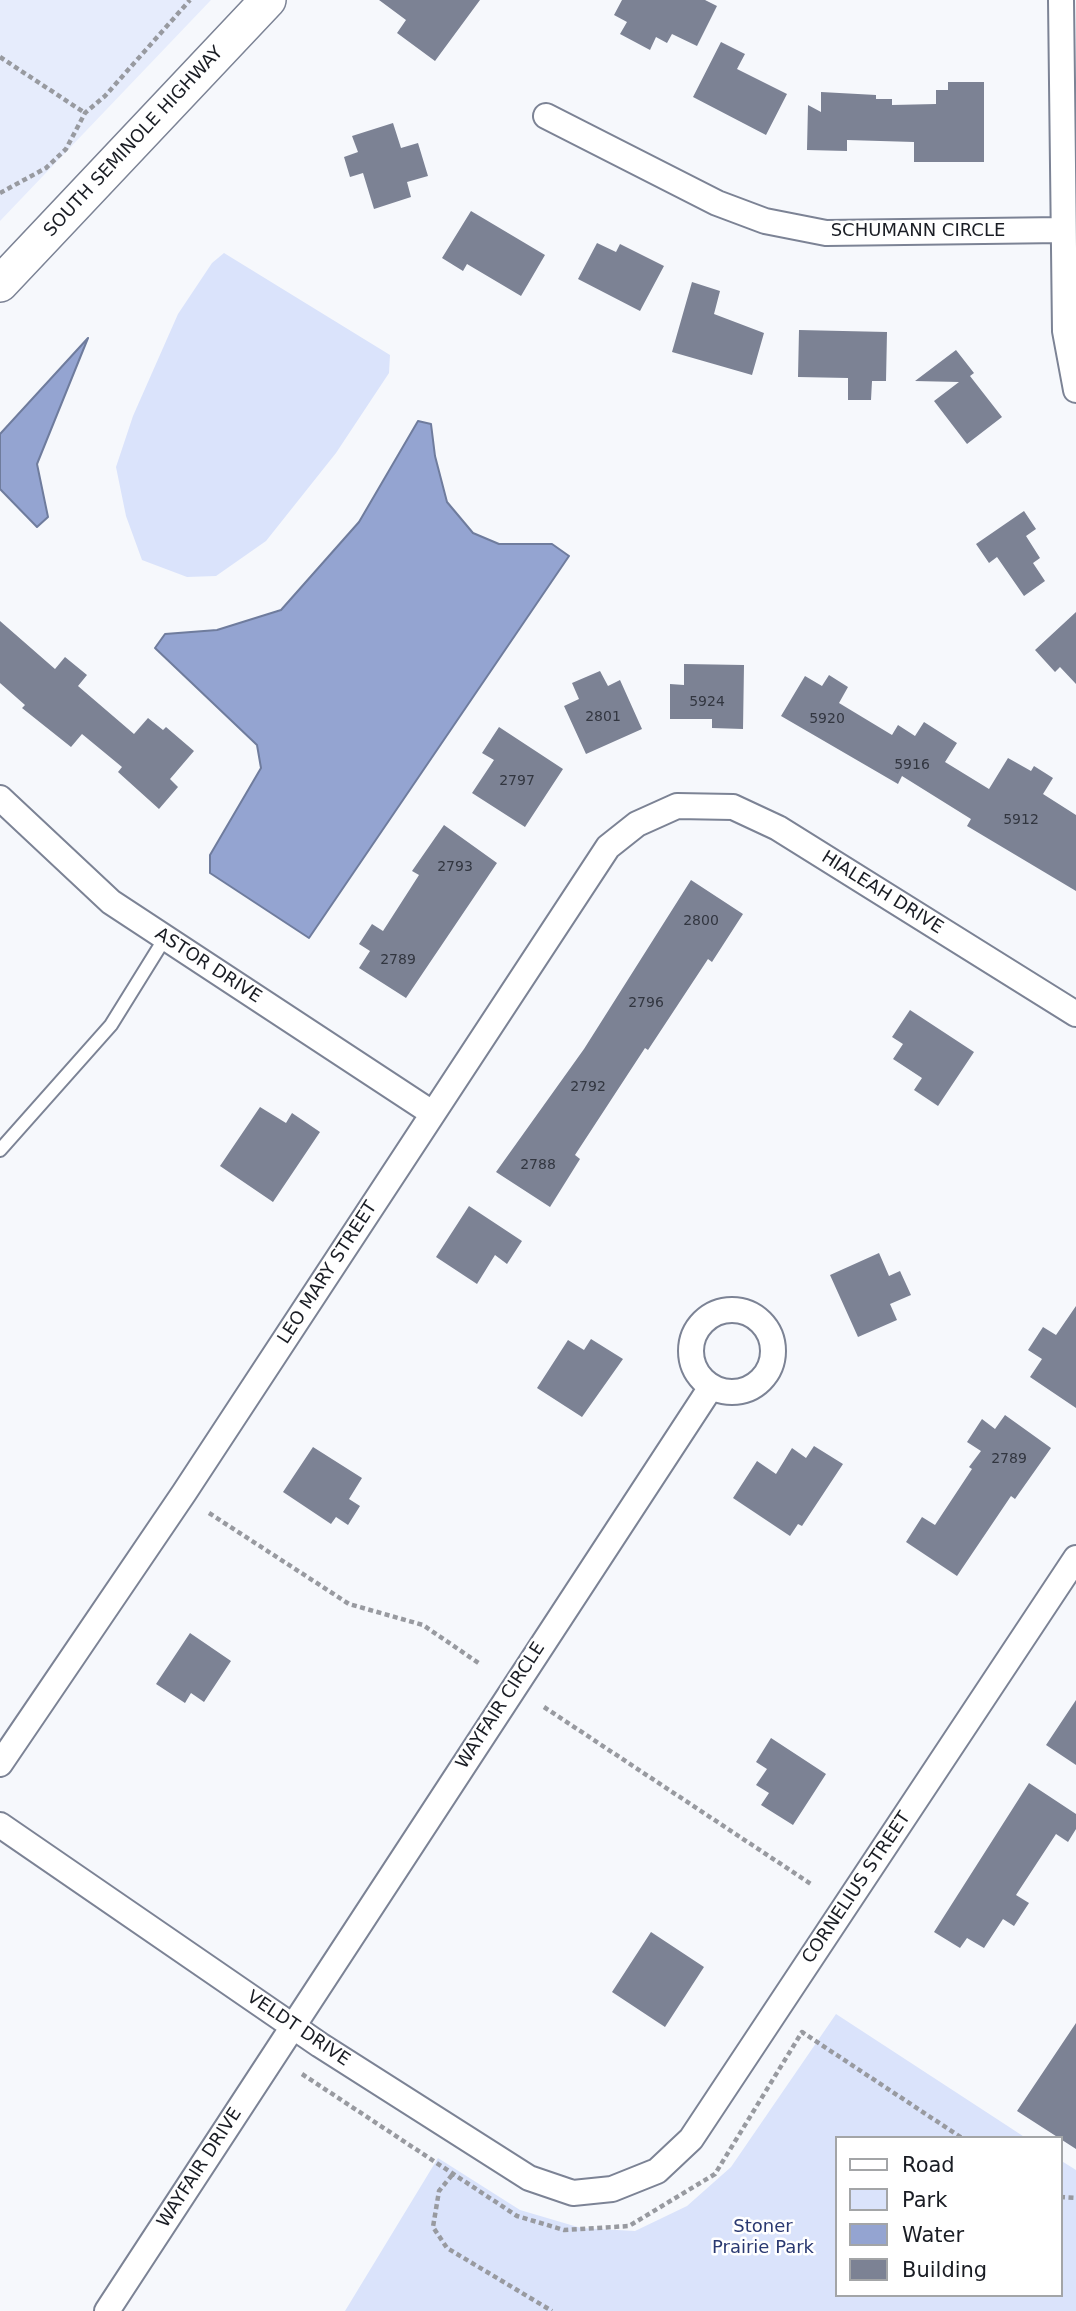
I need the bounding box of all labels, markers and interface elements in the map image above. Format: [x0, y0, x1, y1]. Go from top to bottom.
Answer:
street label: SOUTH SEMINOLE HIGHWAY [40, 42, 228, 242]
street label: SCHUMANN CIRCLE [831, 220, 1005, 242]
house number: 5924 [689, 694, 725, 710]
house number: 2801 [585, 709, 621, 725]
house number: 5920 [809, 711, 845, 727]
house number: 5916 [894, 757, 930, 773]
house number: 2797 [499, 773, 535, 789]
house number: 5912 [1003, 812, 1039, 828]
street label: HIALEAH DRIVE [817, 847, 947, 939]
house number: 2793 [437, 859, 473, 875]
house number: 2800 [683, 913, 719, 929]
street label: ASTOR DRIVE [151, 924, 265, 1008]
house number: 2789 [380, 952, 416, 968]
house number: 2796 [628, 995, 664, 1011]
house number: 2792 [570, 1079, 606, 1095]
house number: 2788 [520, 1157, 556, 1173]
street label: LEO MARY STREET [274, 1198, 382, 1348]
house number: 2789 [991, 1451, 1027, 1467]
street label: WAYFAIR CIRCLE [452, 1639, 550, 1773]
street label: CORNELIUS STREET [798, 1808, 916, 1968]
street label: VELDT DRIVE [242, 1987, 354, 2071]
street label: WAYFAIR DRIVE [153, 2104, 247, 2232]
legend [834, 2136, 1062, 2297]
text: Road [902, 2153, 955, 2177]
text: Park [902, 2188, 947, 2212]
park label: Stoner Prairie Park [712, 2216, 814, 2258]
text: Water [902, 2223, 964, 2247]
text: Building [902, 2258, 987, 2282]

